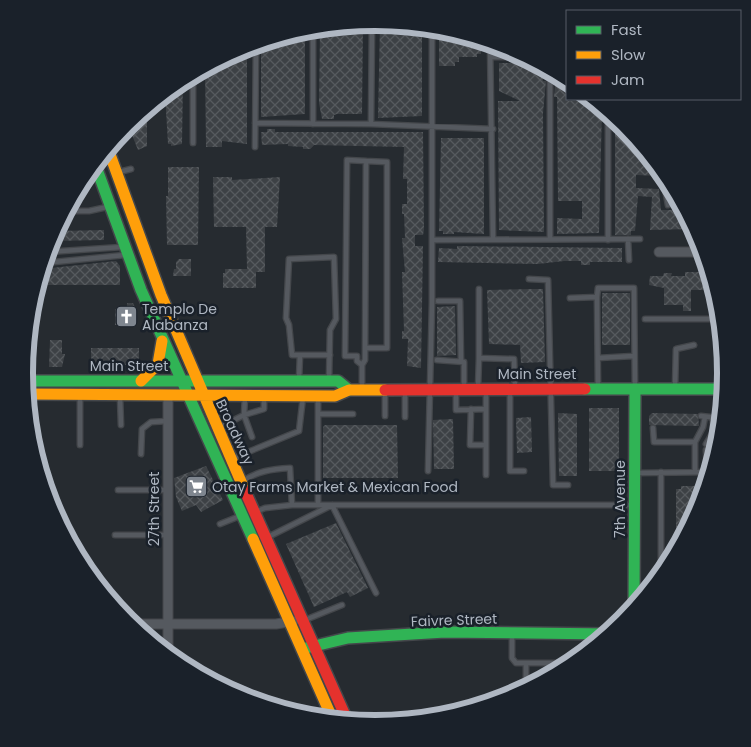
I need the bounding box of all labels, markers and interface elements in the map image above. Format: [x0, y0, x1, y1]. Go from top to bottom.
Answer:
legend [566, 10, 741, 100]
text: Fast [611, 19, 642, 40]
text: Slow [611, 44, 646, 65]
text: Jam [611, 69, 645, 90]
place label: Templo De Alabanza [142, 299, 217, 335]
church icon: Templo De Alabanza [114, 305, 138, 329]
street label: Main Street [90, 356, 168, 376]
street label: Main Street [498, 364, 576, 384]
street label: Broadway [211, 396, 259, 468]
street label: 7th Avenue [610, 460, 630, 538]
street label: 27th Street [144, 472, 164, 546]
supermarket icon: Otay Farms Market & Mexican Food [184, 475, 208, 499]
place label: Otay Farms Market & Mexican Food [212, 477, 458, 497]
street label: Faivre Street [410, 608, 498, 632]

